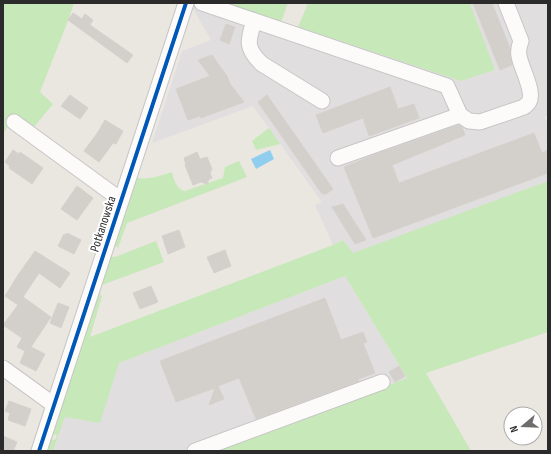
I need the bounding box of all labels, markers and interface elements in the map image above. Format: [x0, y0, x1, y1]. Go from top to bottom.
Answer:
street label: Potkanowska [86, 194, 120, 254]
north arrow [503, 406, 543, 446]
text: N [507, 424, 521, 434]

